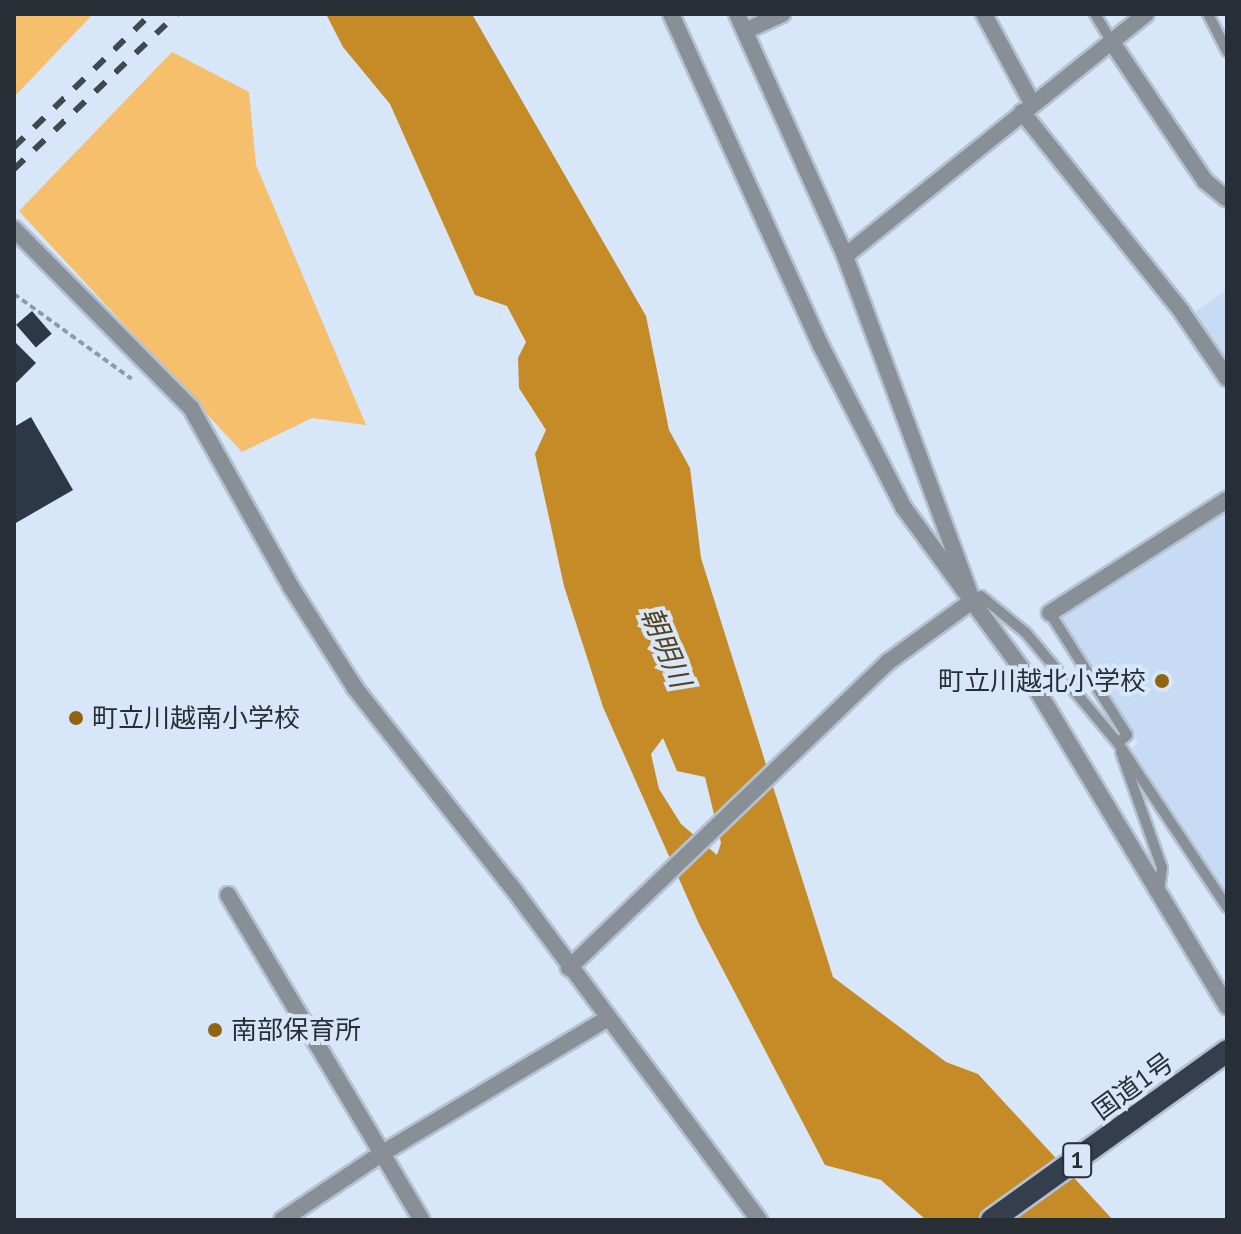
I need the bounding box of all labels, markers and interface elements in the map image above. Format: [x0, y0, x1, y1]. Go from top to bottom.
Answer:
water label: 朝明川 [634, 602, 698, 692]
place label: 町立川越北小学校 [938, 665, 1146, 697]
marker: 町立川越北小学校 [1153, 672, 1171, 690]
place label: 町立川越南小学校 [92, 702, 300, 734]
marker: 町立川越南小学校 [67, 709, 85, 727]
place label: 南部保育所 [231, 1014, 361, 1046]
marker: 南部保育所 [206, 1021, 224, 1039]
street label: 国道1号 [1087, 1046, 1179, 1126]
road number: 1 [1061, 1140, 1093, 1180]

